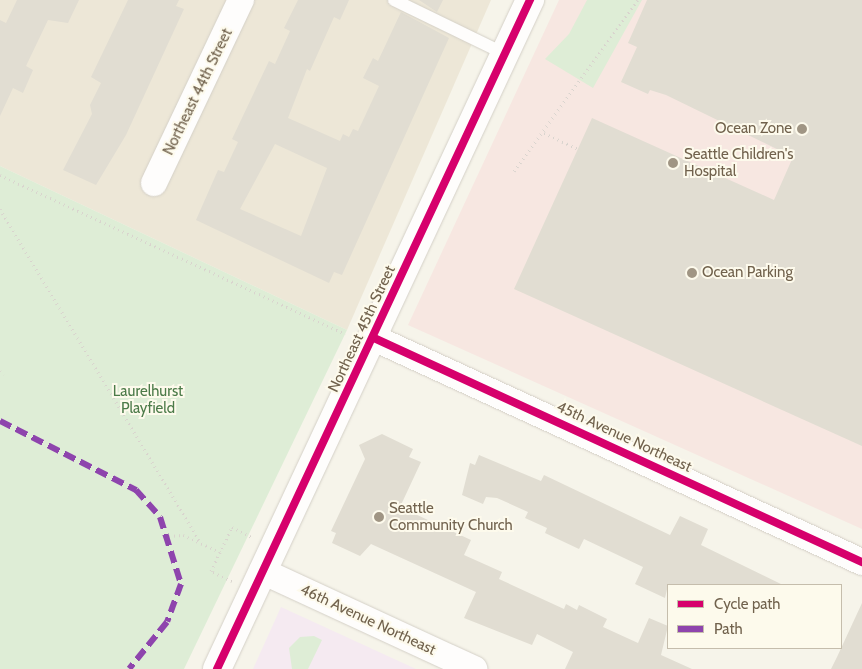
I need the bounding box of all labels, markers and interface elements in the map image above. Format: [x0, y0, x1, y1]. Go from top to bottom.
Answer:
street label: Northeast 44th Street [160, 26, 236, 158]
place label: Ocean Zone [715, 120, 792, 138]
marker: Ocean Zone [796, 123, 808, 135]
place label: Seattle Children's Hospital [684, 145, 793, 180]
marker: Seattle Children's Hospital [666, 156, 680, 170]
street label: Northeast 45th Street [325, 263, 399, 395]
place label: Ocean Parking [702, 264, 793, 282]
marker: Ocean Parking [686, 267, 698, 279]
park label: Laurelhurst Playfield [113, 382, 183, 417]
street label: 45th Avenue Northeast [554, 398, 694, 476]
place label: Seattle Community Church [389, 499, 513, 534]
marker: Seattle Community Church [373, 511, 385, 523]
street label: 46th Avenue Northeast [297, 581, 439, 659]
legend [667, 584, 842, 649]
text: Cycle path [714, 595, 780, 613]
text: Path [714, 620, 743, 638]

